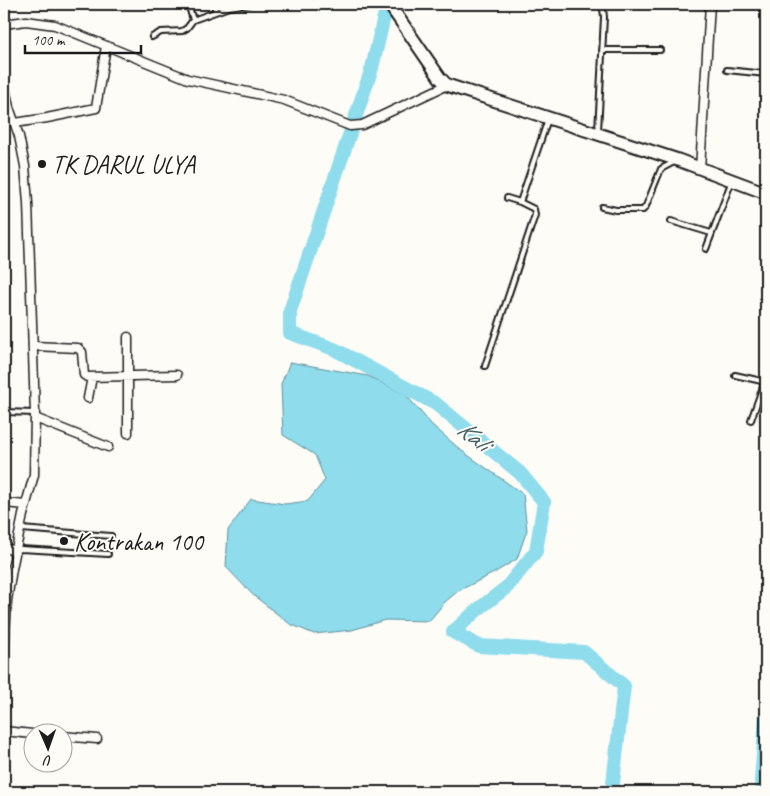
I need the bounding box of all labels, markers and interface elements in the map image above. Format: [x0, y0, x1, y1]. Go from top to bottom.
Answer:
scale bar [25, 22, 141, 54]
text: 100 m [32, 31, 66, 50]
place label: TK DARUL ULYA [52, 149, 196, 181]
marker: TK DARUL ULYA [36, 158, 48, 170]
water label: Kali [451, 412, 501, 462]
place label: Kontrakan 100 [74, 526, 205, 558]
marker: Kontrakan 100 [58, 535, 70, 547]
north arrow [22, 724, 72, 774]
text: U [42, 752, 52, 769]

